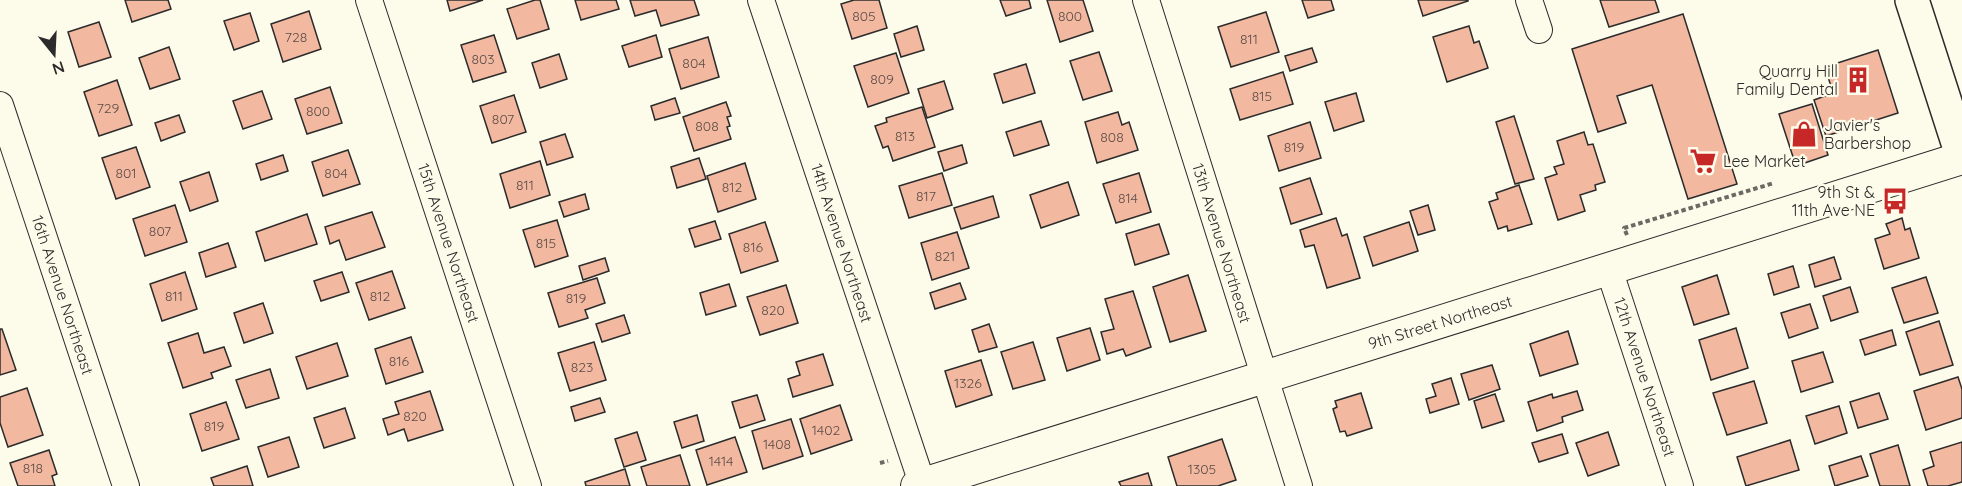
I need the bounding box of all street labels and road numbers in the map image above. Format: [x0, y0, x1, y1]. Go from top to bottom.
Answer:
street label: 15th Avenue Northeast [414, 161, 484, 325]
street label: 14th Avenue Northeast [807, 161, 877, 325]
street label: 13th Avenue Northeast [1188, 161, 1256, 325]
street label: 16th Avenue Northeast [28, 213, 98, 377]
street label: 9th Street Northeast [1366, 291, 1514, 353]
street label: 12th Avenue Northeast [1610, 295, 1680, 459]

